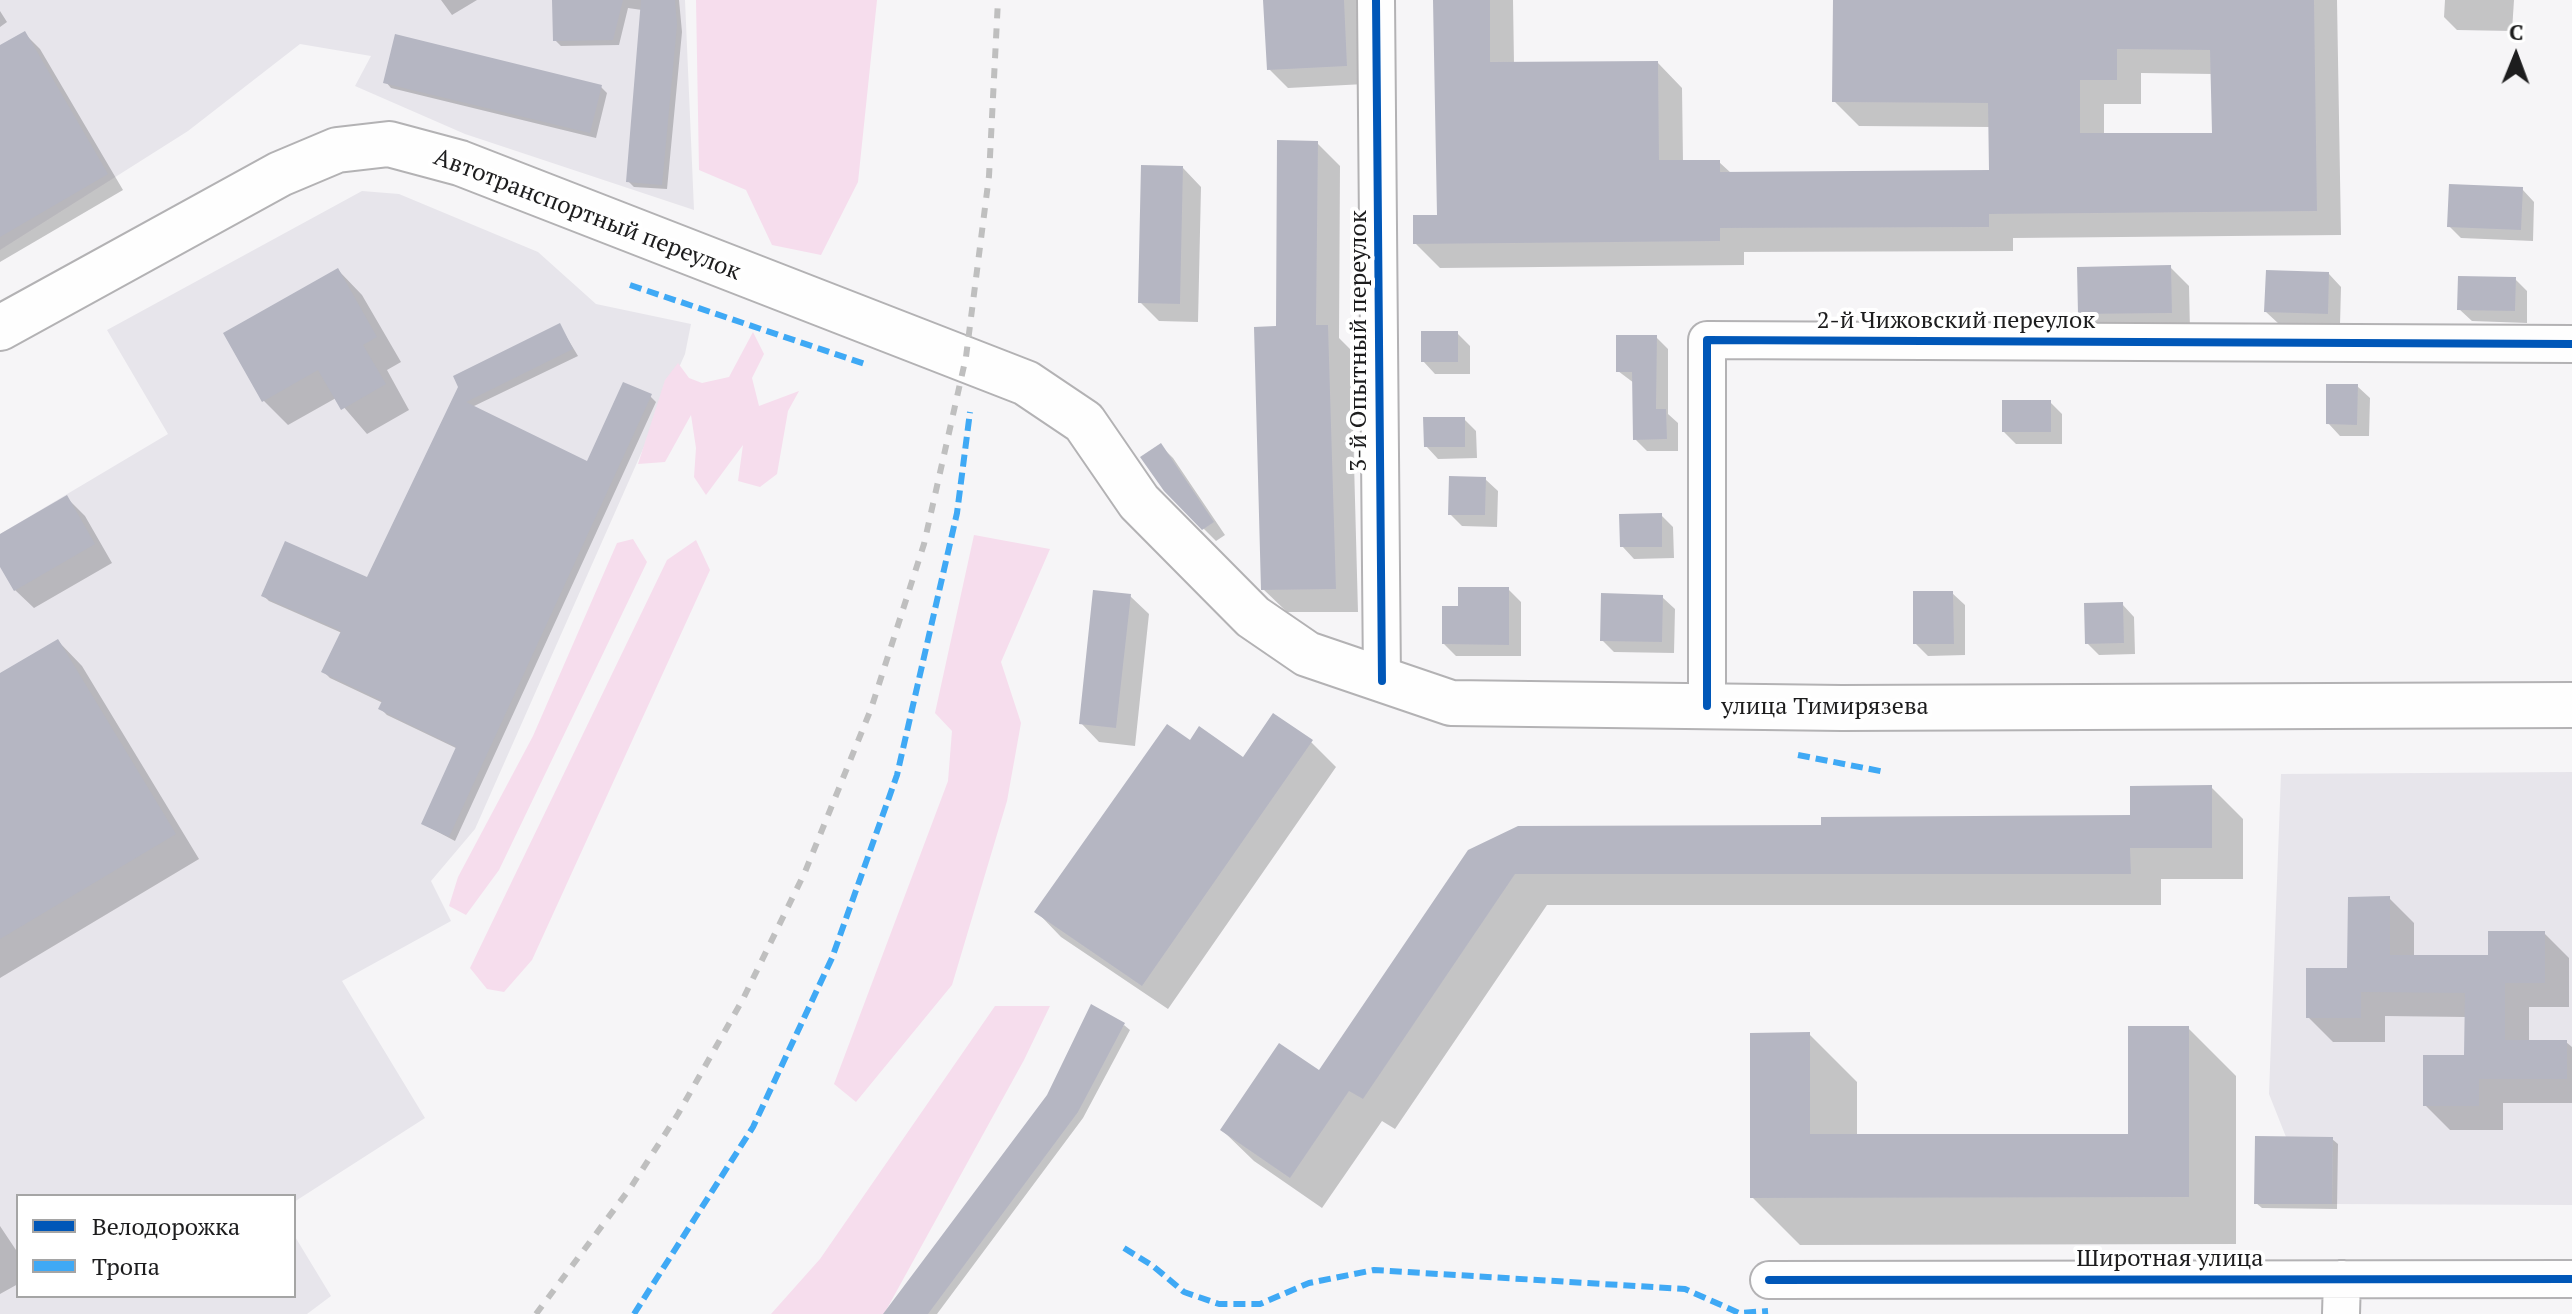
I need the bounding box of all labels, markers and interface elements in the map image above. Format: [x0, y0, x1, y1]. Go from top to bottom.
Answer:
north arrow [2476, 16, 2556, 96]
text: С [2509, 17, 2524, 46]
street label: Автотранспортный переулок [430, 143, 744, 287]
street label: 3-й Опытный переулок [1345, 210, 1373, 472]
street label: 2-й Чижовский переулок [1817, 307, 2095, 335]
street label: улица Тимирязева [1721, 693, 1929, 721]
legend [16, 1194, 296, 1298]
text: Велодорожка [92, 1210, 240, 1242]
street label: Широтная улица [2077, 1245, 2263, 1273]
text: Тропа [92, 1250, 160, 1282]

